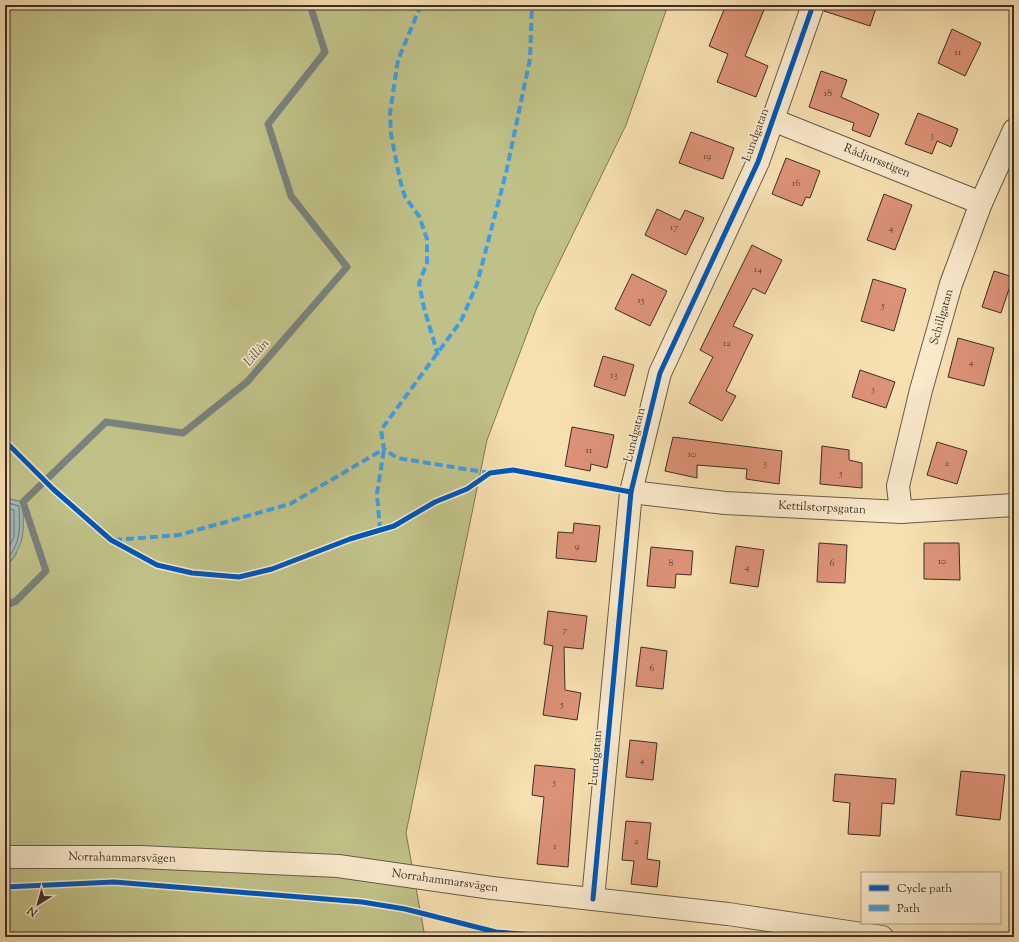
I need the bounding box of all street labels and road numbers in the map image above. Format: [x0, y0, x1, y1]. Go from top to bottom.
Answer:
street label: Lundgatan [738, 106, 774, 164]
street label: Rådjursstigen [841, 139, 913, 183]
street label: Schillgatan [925, 287, 959, 347]
street label: Lundgatan [620, 406, 650, 464]
street label: Kettilstorpsgatan [778, 497, 866, 519]
street label: Lundgatan [585, 729, 607, 787]
street label: Norrahammarsvägen [68, 848, 176, 868]
street label: Norrahammarsvägen [390, 865, 500, 897]

